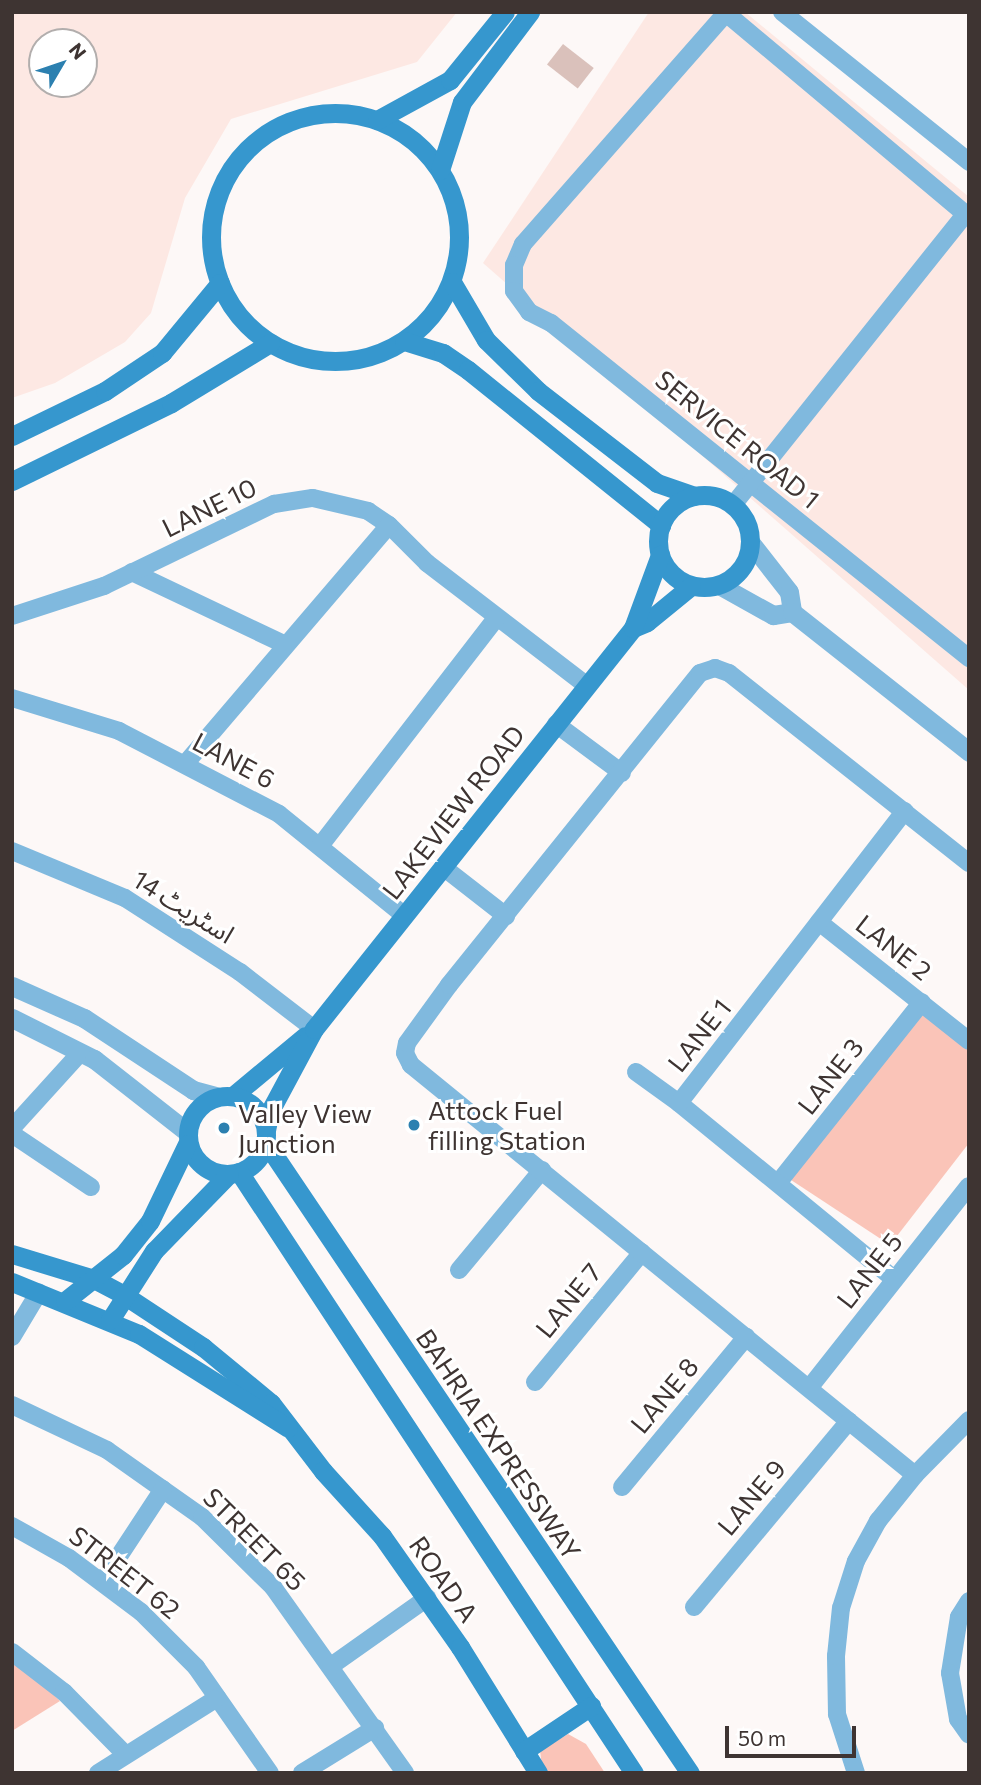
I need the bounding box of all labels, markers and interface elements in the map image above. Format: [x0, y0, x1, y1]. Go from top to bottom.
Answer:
north arrow [28, 28, 98, 98]
text: N [65, 38, 92, 64]
street label: SERVICE ROAD 1 [650, 363, 826, 515]
street label: LANE 10 [157, 471, 261, 543]
street label: LAKEVIEW ROAD [375, 719, 531, 905]
street label: LANE 6 [188, 725, 280, 795]
street label: اسٹریٹ 14 [128, 863, 240, 949]
street label: LANE 2 [850, 908, 938, 986]
street label: LANE 1 [661, 992, 737, 1078]
street label: LANE 3 [791, 1032, 869, 1120]
place label: Attock Fuel filling Station [428, 1094, 586, 1156]
place label: Valley View Junction [238, 1097, 372, 1158]
marker: Attock Fuel filling Station [406, 1117, 422, 1133]
marker: Valley View Junction [216, 1120, 232, 1136]
street label: LANE 5 [830, 1226, 908, 1314]
street label: LANE 7 [529, 1257, 607, 1343]
street label: BAHRIA EXPRESSWAY [410, 1323, 588, 1565]
street label: LANE 8 [624, 1351, 704, 1439]
street label: LANE 9 [711, 1453, 791, 1541]
street label: STREET 65 [197, 1481, 313, 1597]
street label: STREET 62 [64, 1519, 186, 1625]
street label: ROAD A [403, 1530, 485, 1628]
scale bar [729, 1712, 860, 1756]
text: 50 m [738, 1725, 786, 1750]

